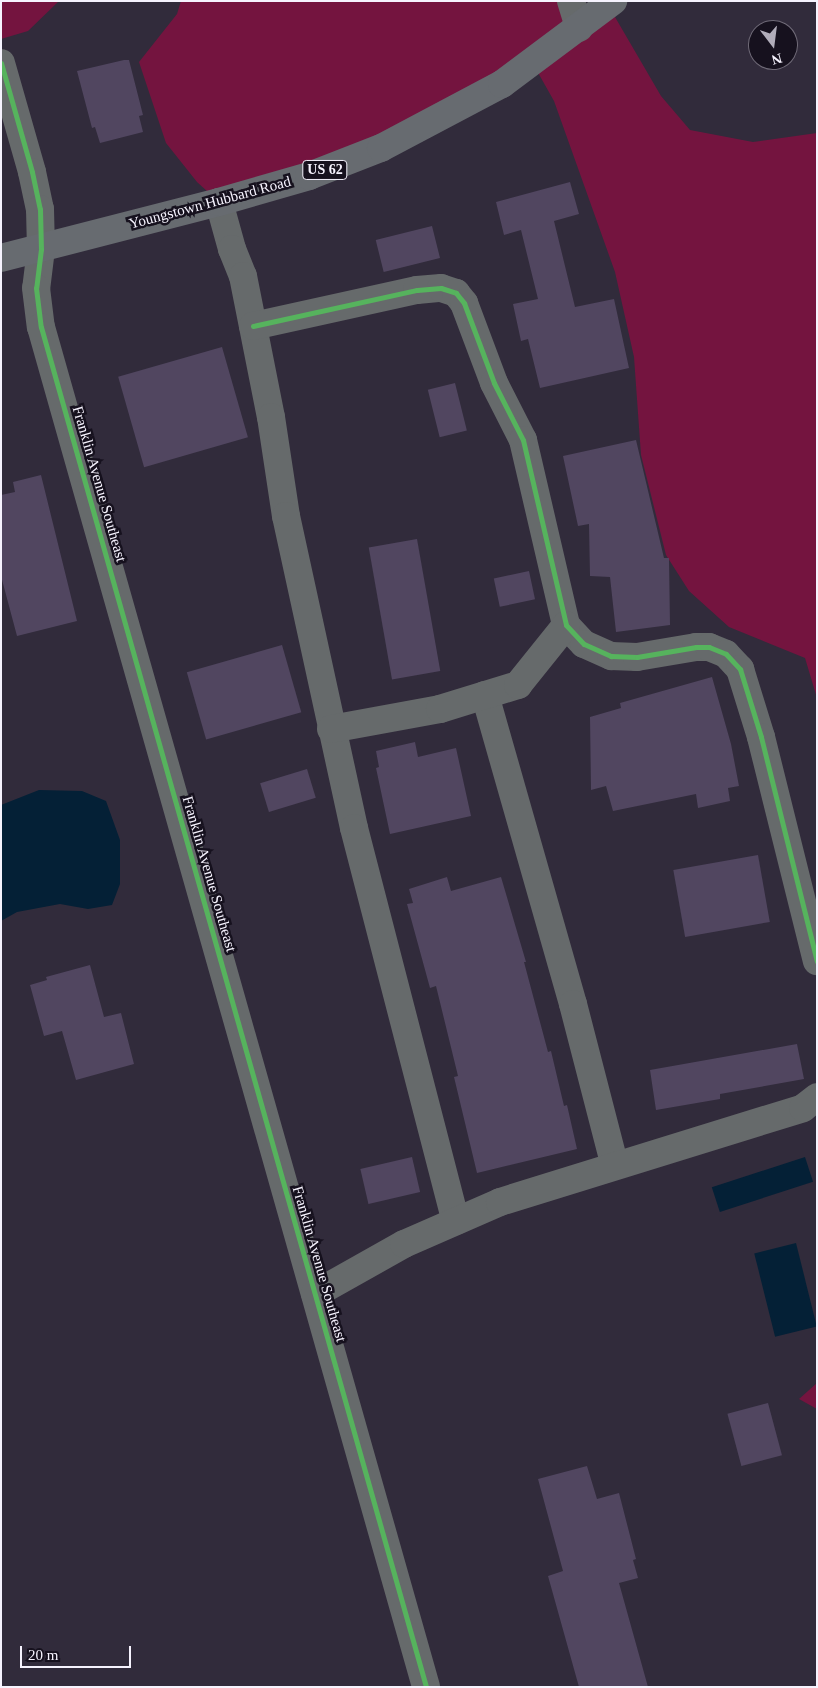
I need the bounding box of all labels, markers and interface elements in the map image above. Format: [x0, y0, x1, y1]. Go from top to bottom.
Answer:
north arrow [748, 20, 798, 70]
text: N [770, 50, 784, 68]
road number: US 62 [301, 158, 349, 182]
street label: Youngstown Hubbard Road [127, 173, 293, 233]
street label: Franklin Avenue Southeast [68, 404, 130, 564]
street label: Franklin Avenue Southeast [178, 794, 240, 954]
street label: Franklin Avenue Southeast [288, 1184, 350, 1344]
scale bar [22, 1636, 134, 1668]
text: 20 m [28, 1647, 58, 1663]

